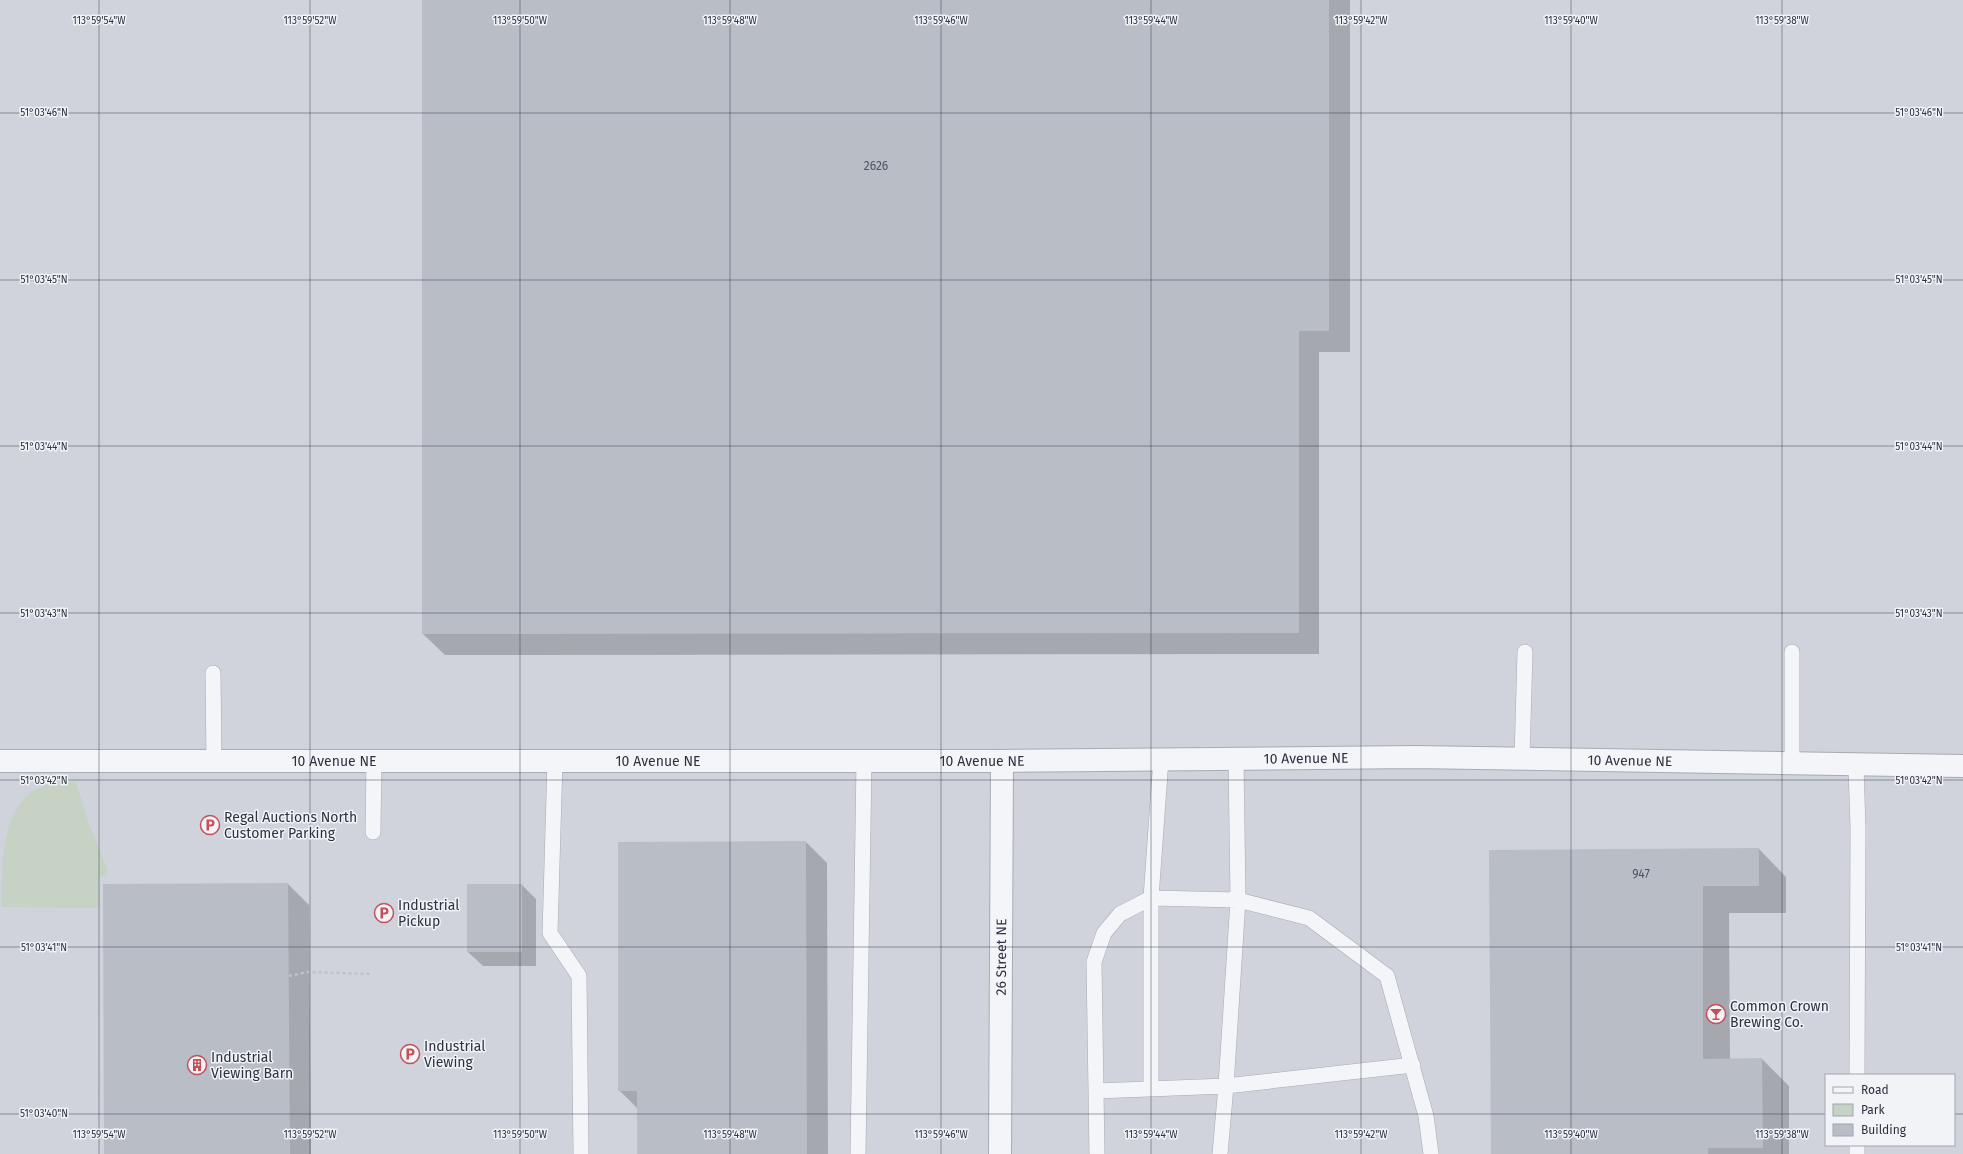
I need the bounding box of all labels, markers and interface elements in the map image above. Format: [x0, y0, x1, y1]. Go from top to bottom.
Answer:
text: 113°59'54"W [72, 15, 126, 27]
text: 113°59'52"W [283, 15, 337, 27]
text: 113°59'50"W [493, 15, 548, 27]
text: 113°59'48"W [703, 15, 758, 27]
text: 113°59'46"W [914, 15, 968, 27]
text: 113°59'44"W [1124, 15, 1178, 27]
text: 113°59'42"W [1335, 15, 1388, 27]
text: 113°59'40"W [1544, 15, 1599, 27]
text: 113°59'38"W [1755, 15, 1810, 27]
text: 51°03'46"N [20, 107, 68, 119]
text: 51°03'46"N [1895, 107, 1943, 119]
house number: 2626 [864, 159, 888, 173]
text: 51°03'45"N [20, 274, 68, 286]
text: 51°03'45"N [1895, 274, 1943, 286]
text: 51°03'44"N [20, 441, 68, 453]
text: 51°03'44"N [1895, 441, 1943, 453]
text: 51°03'43"N [20, 608, 68, 620]
text: 51°03'43"N [1895, 608, 1943, 620]
street label: 10 Avenue NE [1263, 750, 1349, 767]
street label: 10 Avenue NE [1587, 752, 1673, 770]
street label: 10 Avenue NE [292, 753, 376, 770]
street label: 10 Avenue NE [616, 753, 700, 770]
street label: 10 Avenue NE [940, 753, 1025, 770]
text: 51°03'42"N [20, 775, 68, 787]
text: 51°03'42"N [1895, 775, 1943, 787]
place label: Regal Auctions North Customer Parking [224, 809, 357, 842]
parking icon: Regal Auctions North Customer Parking [199, 814, 221, 836]
house number: 947 [1632, 867, 1650, 881]
place label: Industrial Pickup [398, 897, 459, 930]
parking icon: Industrial Pickup [373, 902, 395, 924]
street label: 26 Street NE [993, 918, 1010, 996]
text: 51°03'41"N [21, 942, 67, 954]
text: 51°03'41"N [1896, 942, 1942, 954]
place label: Common Crown Brewing Co. [1730, 998, 1829, 1031]
bar icon: Common Crown Brewing Co. [1705, 1003, 1727, 1025]
place label: Industrial Viewing [424, 1038, 485, 1071]
parking icon: Industrial Viewing [399, 1043, 421, 1065]
place label: Industrial Viewing Barn [211, 1049, 293, 1082]
building icon: Industrial Viewing Barn [186, 1054, 208, 1076]
legend [1825, 1074, 1955, 1146]
text: Road [1861, 1083, 1889, 1097]
text: Park [1861, 1103, 1885, 1117]
text: 51°03'40"N [20, 1108, 68, 1120]
text: Building [1861, 1123, 1907, 1137]
text: 113°59'54"W [72, 1129, 126, 1141]
text: 113°59'52"W [283, 1129, 337, 1141]
text: 113°59'50"W [493, 1129, 548, 1141]
text: 113°59'48"W [703, 1129, 758, 1141]
text: 113°59'46"W [914, 1129, 968, 1141]
text: 113°59'44"W [1124, 1129, 1178, 1141]
text: 113°59'42"W [1335, 1129, 1388, 1141]
text: 113°59'40"W [1544, 1129, 1599, 1141]
text: 113°59'38"W [1755, 1129, 1810, 1141]

